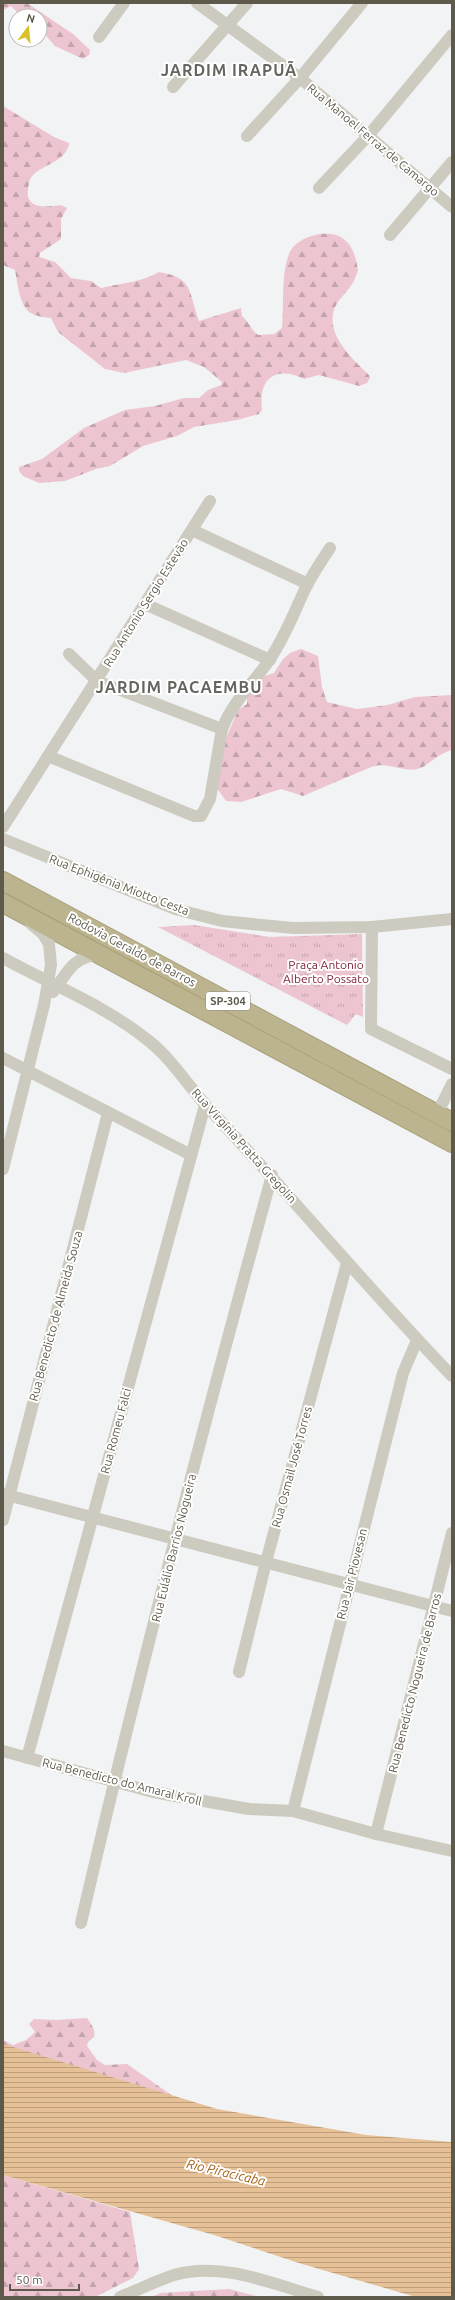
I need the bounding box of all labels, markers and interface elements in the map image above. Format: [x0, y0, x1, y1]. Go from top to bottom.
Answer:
north arrow [8, 8, 48, 48]
text: N [25, 11, 36, 25]
district label: JARDIM IRAPUÃ [161, 60, 297, 79]
street label: Rua Manoel Ferraz de Camargo [305, 81, 442, 198]
street label: Rua Antonio Sergio Estevão [101, 536, 190, 669]
district label: JARDIM PACAEMBU [96, 678, 262, 696]
street label: Rua Ephigênia Miotto Cesta [48, 852, 191, 917]
street label: Rodovia Geraldo de Barros [66, 910, 198, 989]
park label: Praça Antonio Alberto Possato [283, 958, 369, 985]
road number: SP-304 [206, 992, 250, 1010]
street label: Rua Virgínia Pratta Gregolin [190, 1086, 299, 1206]
street label: Rua Benedicto de Almeida Souza [26, 1229, 85, 1403]
street label: Rua Romeu Falci [98, 1387, 133, 1475]
street label: Rua Osmail José Torres [269, 1405, 314, 1529]
street label: Rua Eulálio Barrios Nogueira [149, 1472, 198, 1623]
street label: Rua Jair Piovesan [334, 1527, 369, 1621]
street label: Rua Benedicto Nogueira de Barros [386, 1592, 443, 1774]
street label: Rua Benedicto do Amaral Kroll [41, 1755, 203, 1808]
water label: Rio Piracicaba [185, 2156, 267, 2188]
scale bar [10, 2266, 79, 2292]
text: 50 m [16, 2273, 43, 2286]

